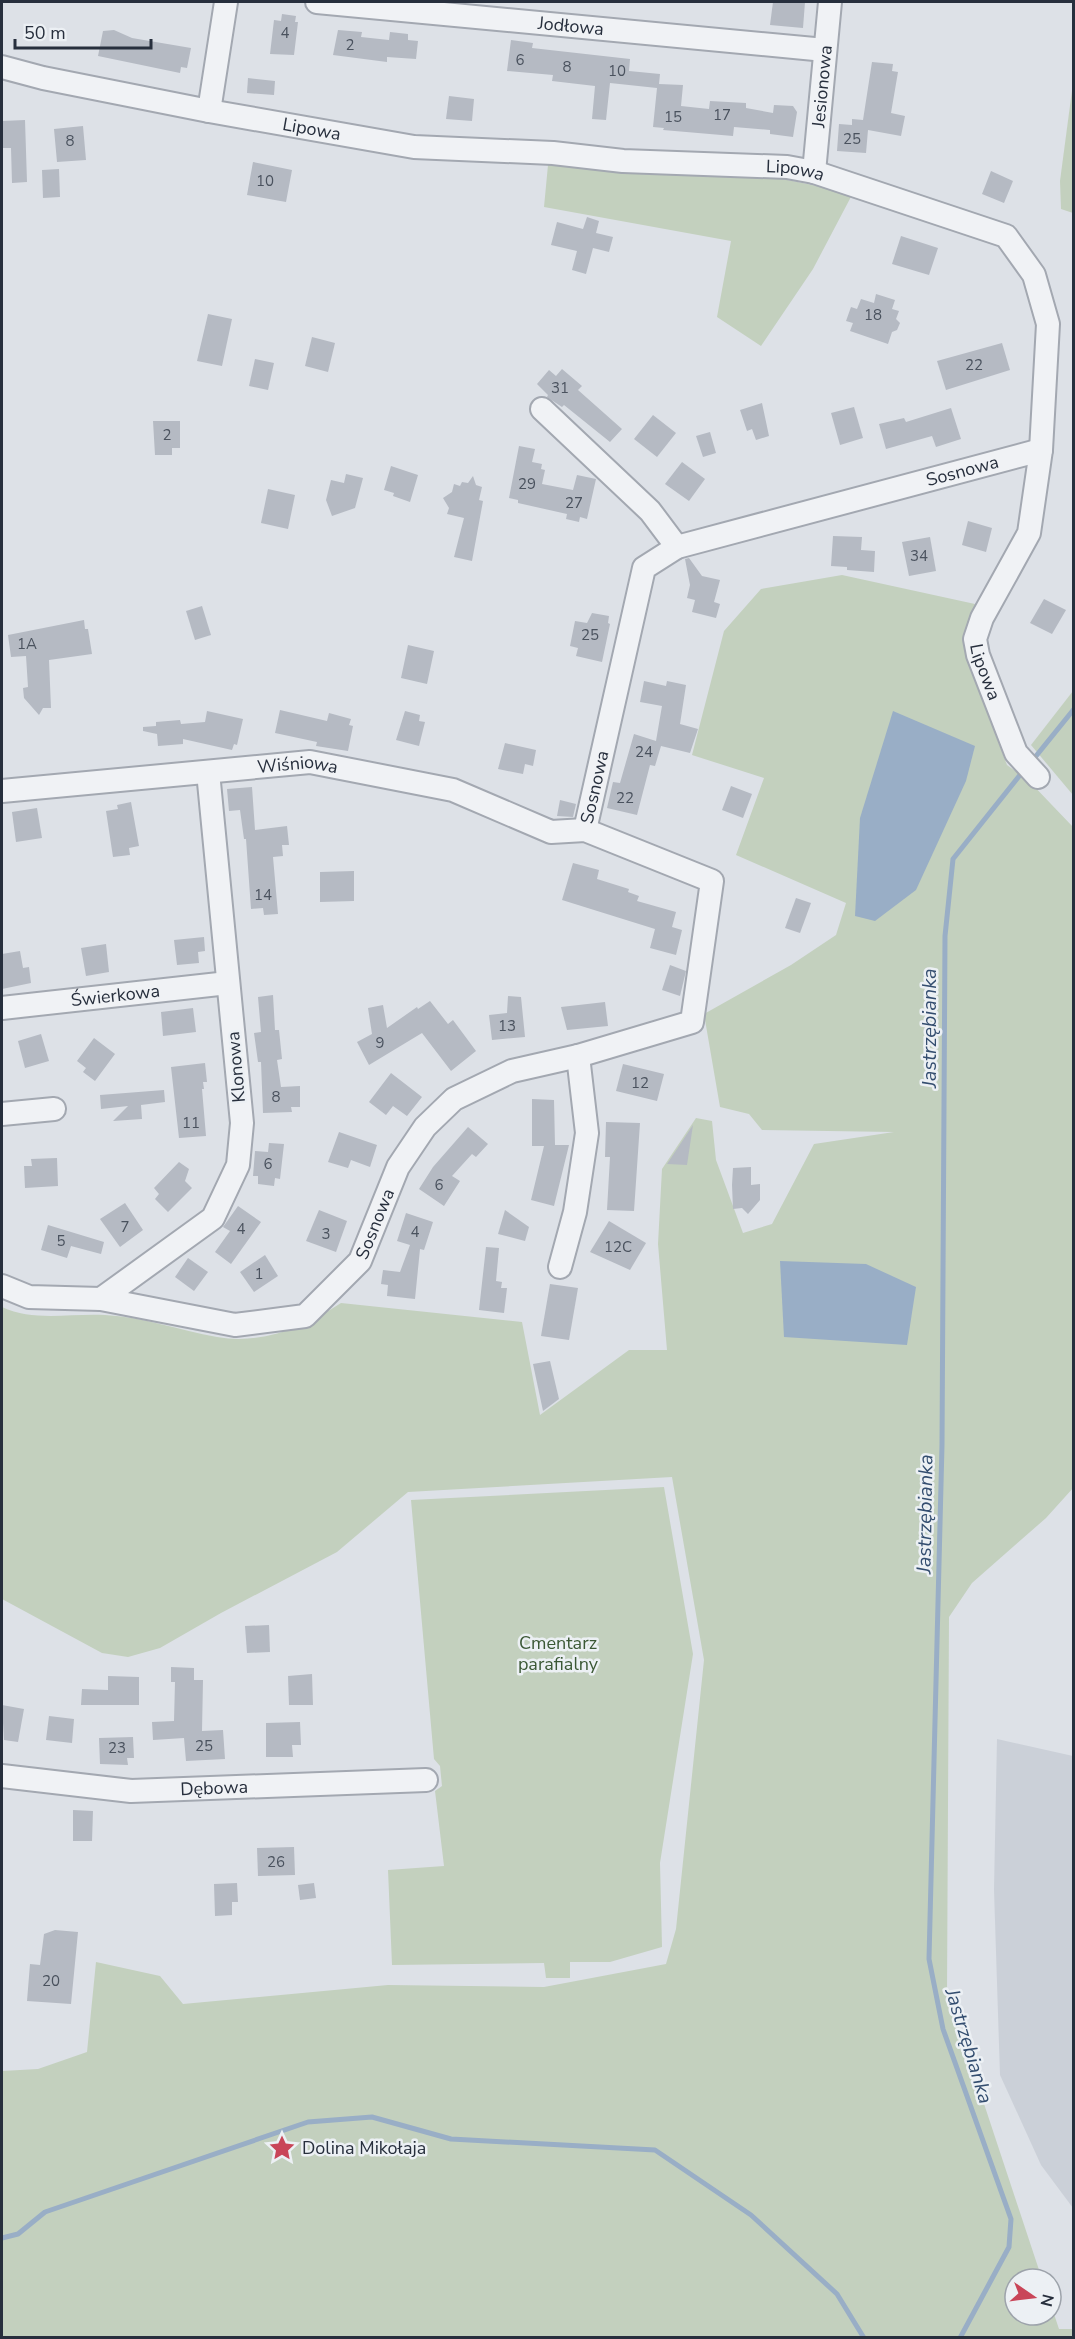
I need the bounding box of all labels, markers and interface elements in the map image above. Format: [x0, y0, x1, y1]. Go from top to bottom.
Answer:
street label: Jodłowa [536, 11, 605, 41]
scale bar [15, 12, 152, 50]
text: 50 m [24, 21, 66, 45]
house number: 4 [280, 23, 290, 43]
house number: 2 [345, 35, 355, 55]
street label: Jesionowa [806, 44, 838, 130]
house number: 6 [515, 50, 525, 70]
house number: 8 [562, 57, 572, 77]
house number: 10 [608, 61, 626, 81]
house number: 17 [713, 105, 731, 125]
house number: 15 [664, 107, 682, 127]
street label: Lipowa [281, 112, 343, 146]
house number: 25 [843, 129, 861, 149]
house number: 8 [65, 131, 75, 151]
street label: Lipowa [766, 154, 828, 187]
house number: 10 [256, 171, 274, 191]
house number: 18 [864, 305, 882, 325]
house number: 22 [965, 355, 983, 375]
house number: 31 [551, 378, 569, 398]
house number: 2 [162, 425, 172, 445]
street label: Sosnowa [923, 450, 1001, 492]
house number: 29 [518, 474, 536, 494]
house number: 27 [565, 493, 583, 513]
house number: 34 [910, 546, 928, 566]
house number: 25 [581, 625, 599, 645]
house number: 1A [17, 634, 37, 654]
street label: Lipowa [964, 642, 1006, 704]
house number: 24 [635, 742, 653, 762]
street label: Sosnowa [575, 748, 615, 826]
street label: Wiśniowa [256, 750, 340, 779]
house number: 22 [616, 788, 634, 808]
house number: 14 [254, 885, 272, 905]
water label: Jastrzębianka [916, 968, 943, 1089]
street label: Świerkowa [70, 979, 161, 1012]
house number: 13 [498, 1016, 516, 1036]
street label: Klonowa [221, 1031, 251, 1103]
house number: 9 [375, 1033, 385, 1053]
house number: 12 [631, 1073, 649, 1093]
house number: 8 [271, 1087, 281, 1107]
house number: 11 [182, 1113, 200, 1133]
house number: 6 [263, 1154, 273, 1174]
house number: 6 [434, 1175, 444, 1195]
street label: Sosnowa [350, 1185, 400, 1263]
house number: 7 [120, 1217, 130, 1237]
house number: 4 [236, 1219, 246, 1239]
house number: 4 [410, 1222, 420, 1242]
house number: 3 [321, 1224, 331, 1244]
house number: 5 [56, 1231, 66, 1251]
house number: 12C [604, 1237, 632, 1257]
house number: 1 [254, 1264, 264, 1284]
water label: Jastrzębianka [910, 1454, 940, 1575]
park label: Cmentarz parafialny [518, 1631, 599, 1676]
house number: 25 [195, 1736, 213, 1756]
house number: 23 [108, 1738, 126, 1758]
street label: Dębowa [180, 1775, 248, 1801]
house number: 26 [267, 1852, 285, 1872]
house number: 20 [42, 1971, 60, 1991]
water label: Jastrzębianka [938, 1984, 999, 2107]
place icon: Dolina Mikołaja [267, 2133, 297, 2163]
place label: Dolina Mikołaja [302, 2136, 426, 2160]
north arrow [1003, 2267, 1063, 2327]
text: N [1034, 2292, 1059, 2309]

